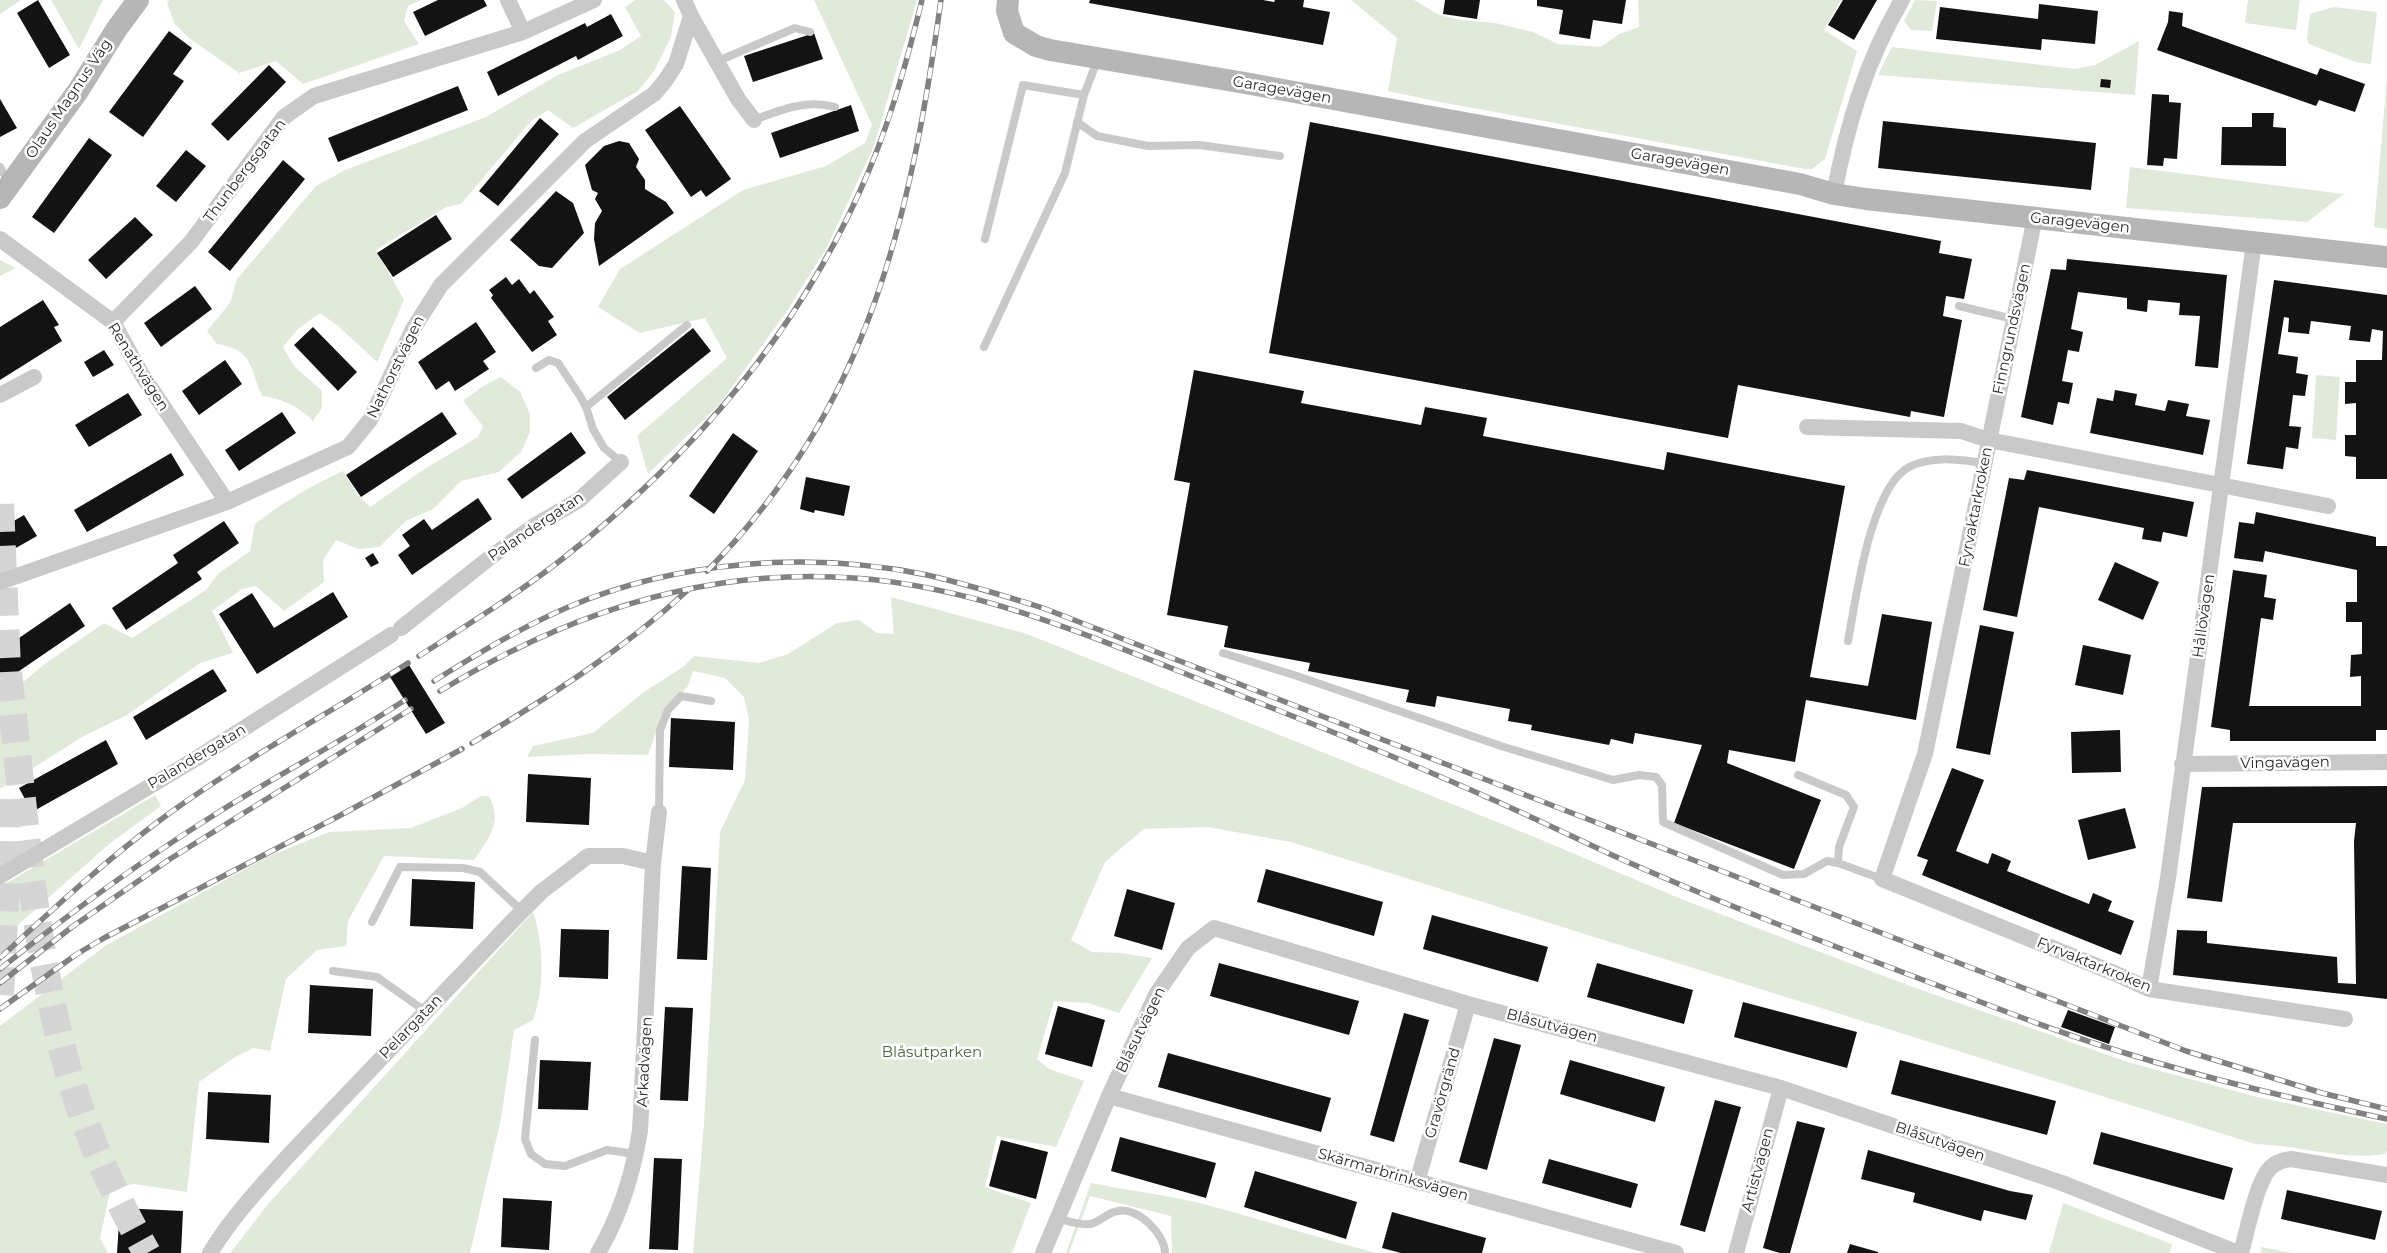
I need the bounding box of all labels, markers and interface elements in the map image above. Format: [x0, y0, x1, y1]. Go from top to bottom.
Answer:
street label: Olaus Magnus Väg [22, 36, 116, 162]
street label: Garagevägen [1231, 72, 1333, 108]
street label: Thunbergsgatan [200, 115, 290, 227]
street label: Garagevägen [1629, 144, 1731, 180]
street label: Garagevägen [2029, 209, 2131, 237]
street label: Finngrundsvägen [1989, 262, 2035, 396]
street label: Nathorstvägen [363, 313, 429, 421]
street label: Renathvägen [104, 319, 172, 415]
street label: Fyrvaktarkroken [1956, 445, 1996, 569]
street label: Palandergatan [485, 488, 587, 566]
street label: Hållövägen [2189, 573, 2219, 659]
street label: Palandergatan [145, 721, 249, 793]
street label: Vingavägen [2240, 753, 2330, 773]
street label: Fyrvaktarkroken [2034, 934, 2154, 996]
street label: Blåsutvägen [1112, 984, 1170, 1076]
street label: Pelargatan [376, 991, 446, 1063]
street label: Blåsutvägen [1504, 1005, 1600, 1047]
street label: Arkadvägen [634, 1016, 656, 1108]
park label: Blåsutparken [882, 1044, 982, 1062]
street label: Gravörgränd [1421, 1045, 1465, 1141]
street label: Blåsutvägen [1893, 1118, 1987, 1166]
street label: Artistvägen [1738, 1126, 1778, 1214]
street label: Skärmarbrinksvägen [1316, 1145, 1470, 1205]

